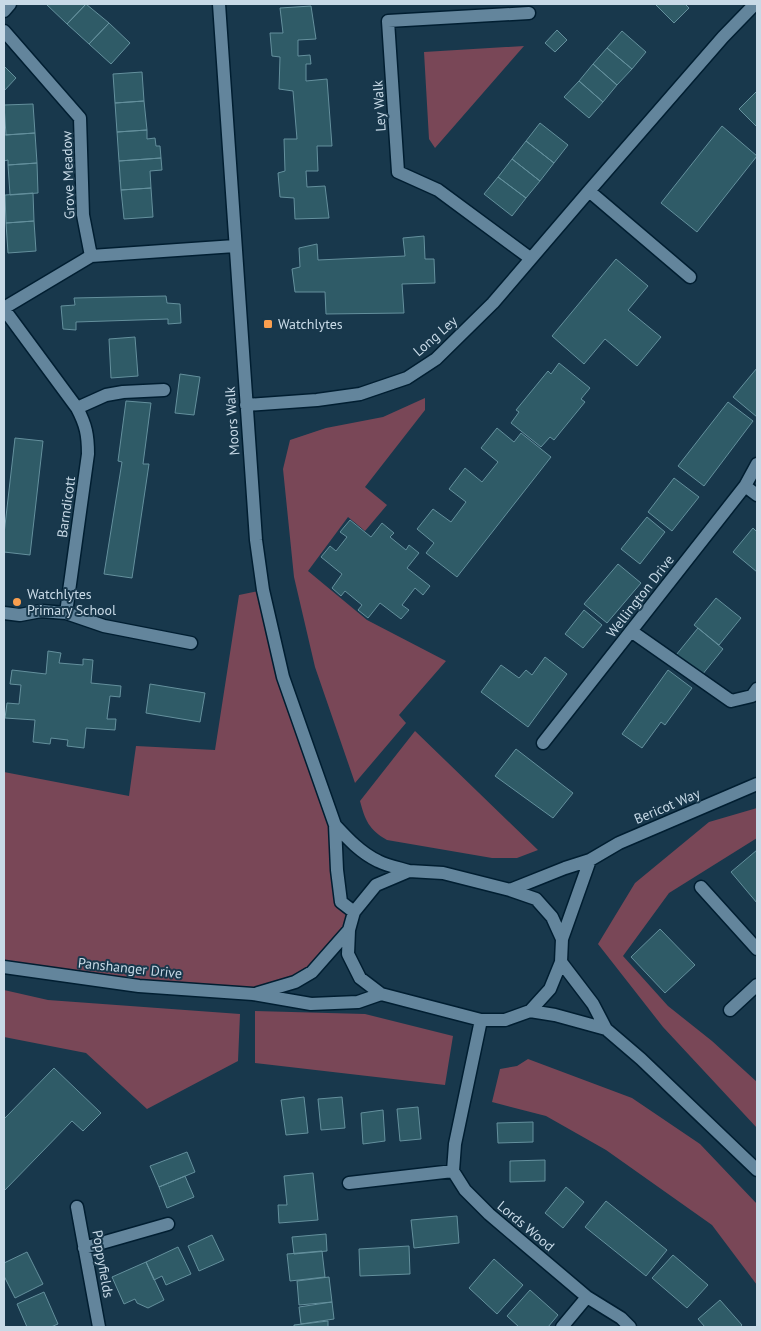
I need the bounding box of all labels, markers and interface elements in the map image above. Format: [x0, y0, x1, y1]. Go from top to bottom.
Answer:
street label: Ley Walk [368, 79, 390, 132]
street label: Grove Meadow [57, 130, 79, 219]
street label: Long Ley [409, 312, 461, 360]
place label: Watchlytes [278, 315, 343, 333]
marker: Watchlytes [262, 318, 274, 330]
street label: Moors Walk [221, 386, 243, 456]
street label: Barndicott [53, 475, 79, 539]
street label: Wellington Drive [602, 551, 678, 641]
place label: Watchlytes Primary School [27, 585, 116, 619]
marker: Watchlytes Primary School [11, 596, 23, 608]
street label: Bericot Way [631, 784, 703, 828]
street label: Panshanger Drive [77, 954, 183, 982]
street label: Lords Wood [494, 1197, 558, 1255]
street label: Poppyfields [88, 1229, 118, 1299]

